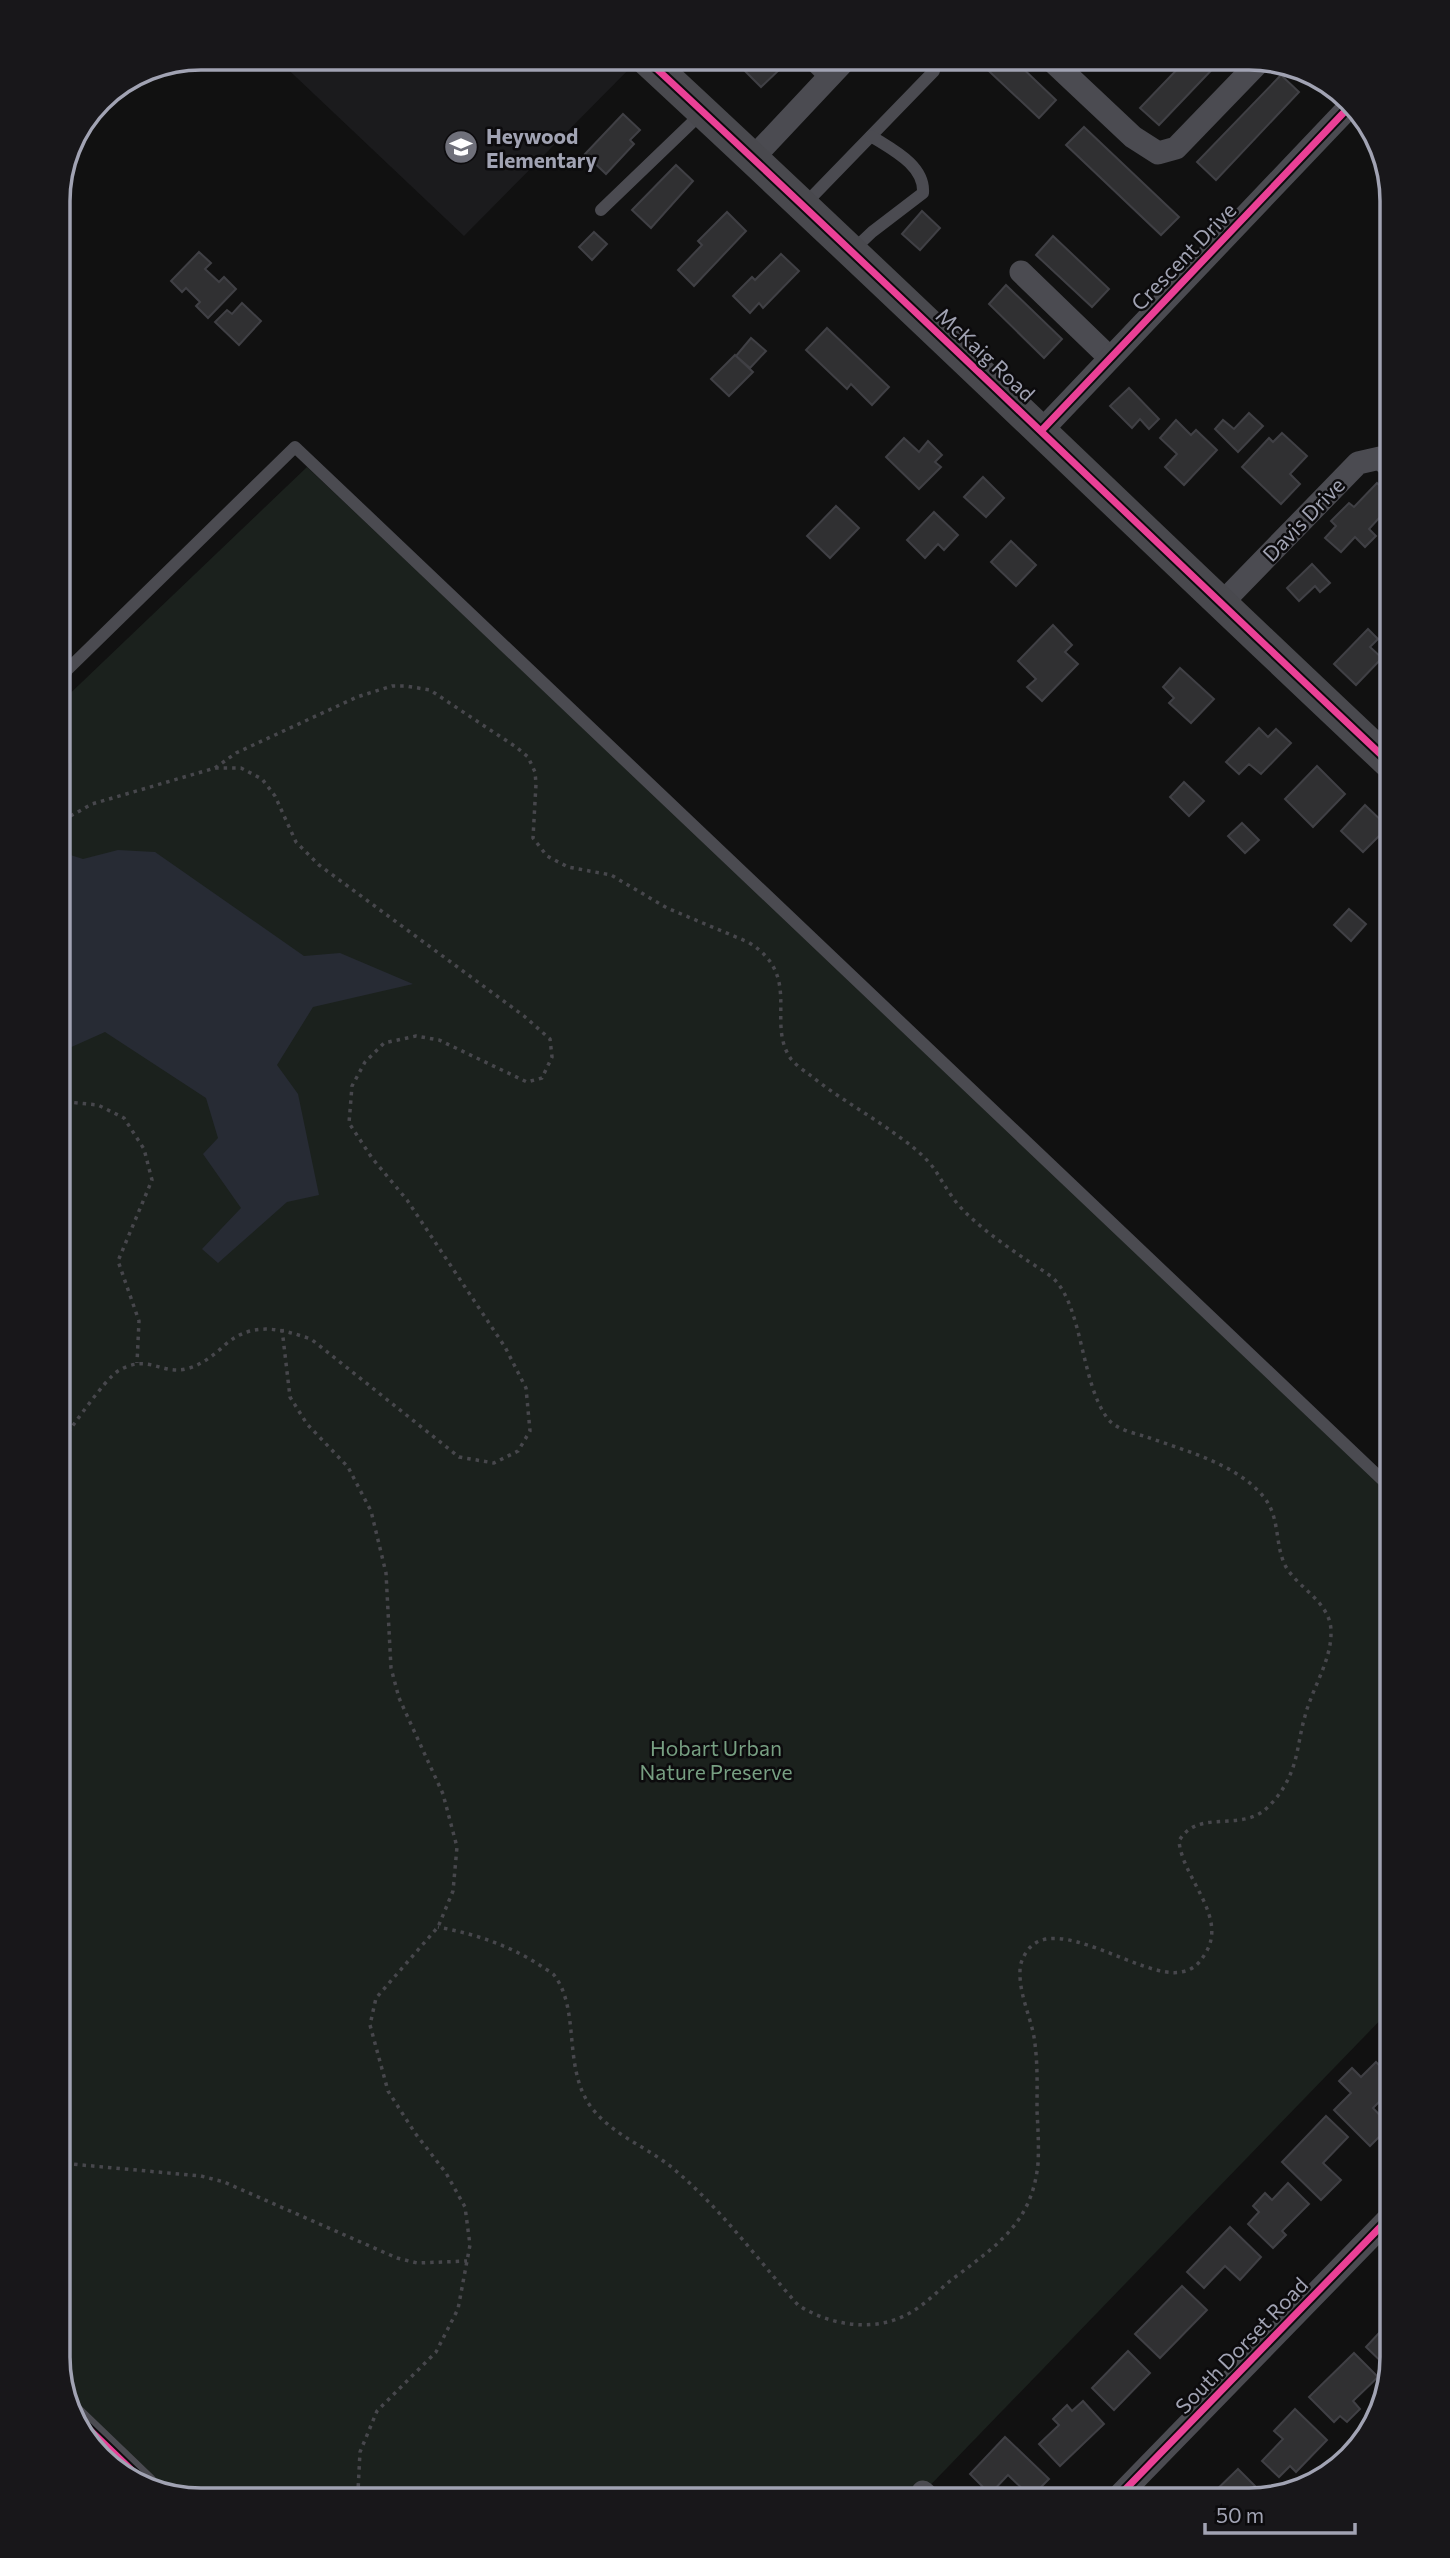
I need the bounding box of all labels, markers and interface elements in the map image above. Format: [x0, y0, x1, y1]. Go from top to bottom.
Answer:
place label: Heywood Elementary [486, 123, 597, 172]
school or university icon: Heywood Elementary [442, 128, 480, 166]
street label: Crescent Drive [1125, 197, 1241, 315]
street label: McKaig Road [932, 302, 1040, 406]
street label: Davis Drive [1257, 472, 1349, 566]
park label: Hobart Urban Nature Preserve [639, 1735, 793, 1784]
street label: South Dorset Road [1170, 2272, 1312, 2418]
scale bar [1205, 2492, 1356, 2536]
text: 50 m [1216, 2502, 1264, 2527]

